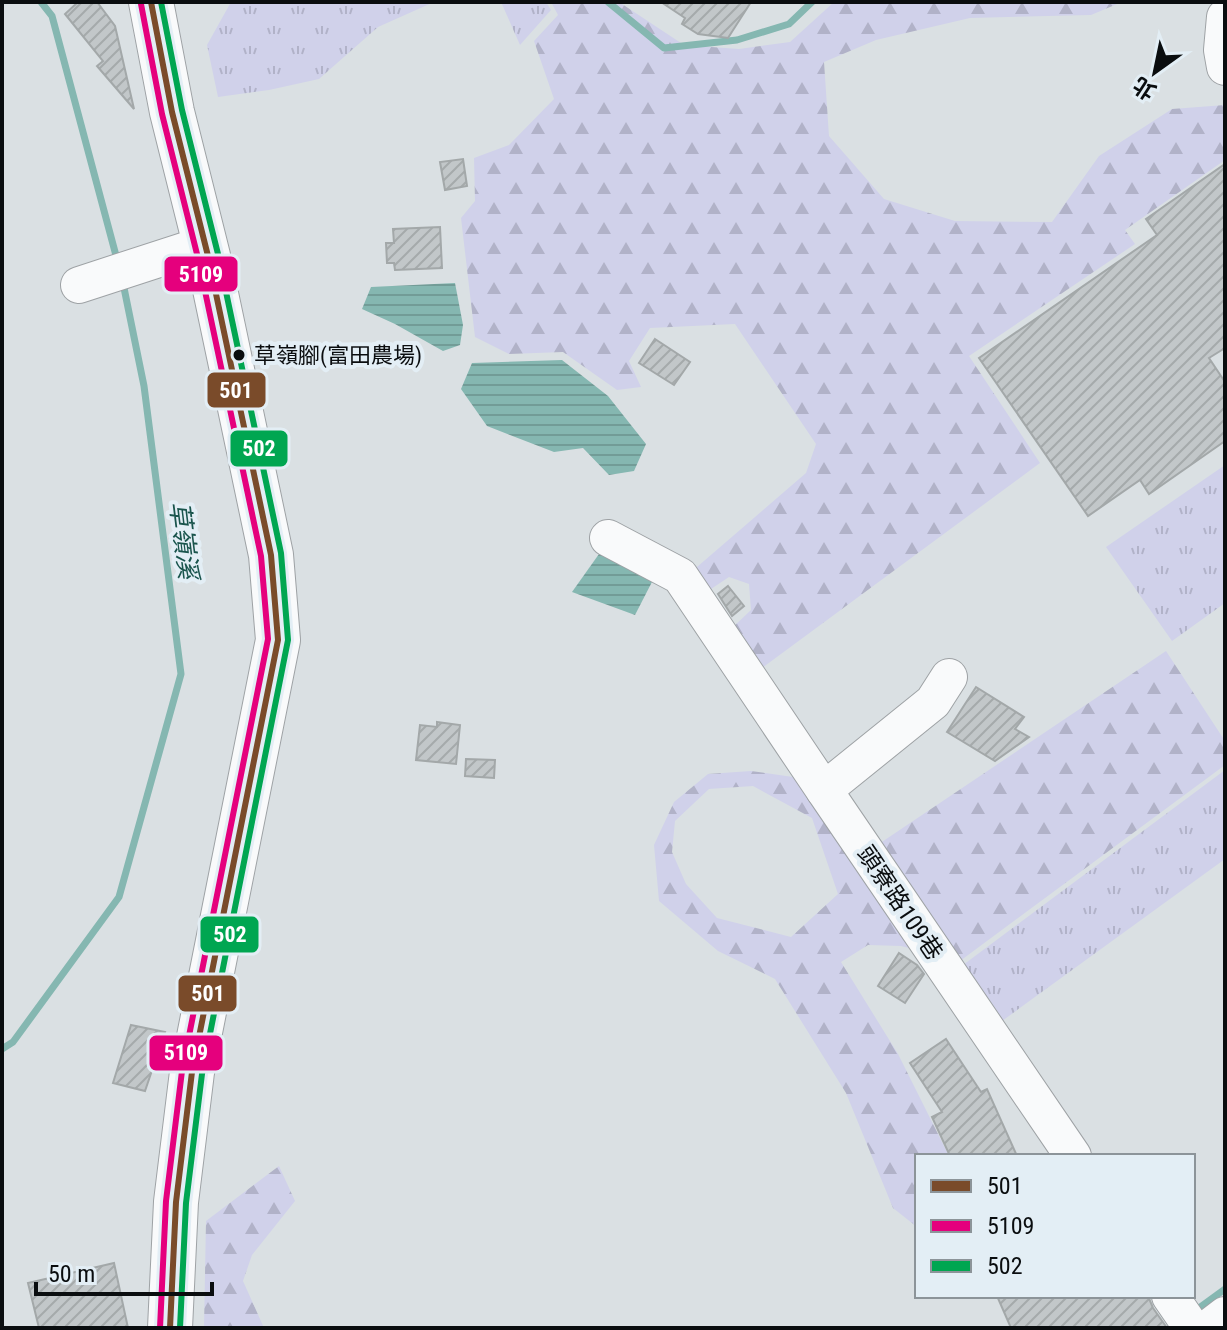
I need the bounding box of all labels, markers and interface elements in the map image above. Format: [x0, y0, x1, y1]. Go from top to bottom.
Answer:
north arrow [1115, 32, 1195, 112]
text: 北 [1128, 72, 1160, 105]
line badge: 5109 [163, 255, 239, 293]
text: 5109 [179, 262, 223, 287]
place label: 草嶺腳(富田農場) [254, 343, 422, 369]
marker: 草嶺腳(富田農場) [231, 347, 247, 363]
line badge: 501 [206, 371, 267, 409]
text: 501 [219, 378, 253, 403]
line badge: 502 [229, 429, 289, 468]
text: 502 [242, 436, 276, 461]
water label: 草嶺溪 [164, 499, 204, 584]
street label: 頭寮路109巷 [852, 841, 948, 965]
line badge: 502 [199, 915, 260, 954]
text: 502 [213, 922, 247, 947]
line badge: 501 [177, 974, 238, 1013]
text: 501 [191, 981, 225, 1006]
line badge: 5109 [148, 1034, 224, 1072]
text: 5109 [164, 1040, 208, 1065]
legend [915, 1154, 1195, 1298]
text: 501 [987, 1172, 1023, 1200]
text: 5109 [987, 1212, 1034, 1240]
scale bar [36, 1246, 212, 1296]
text: 502 [987, 1252, 1023, 1280]
text: 50 m [48, 1260, 95, 1288]

